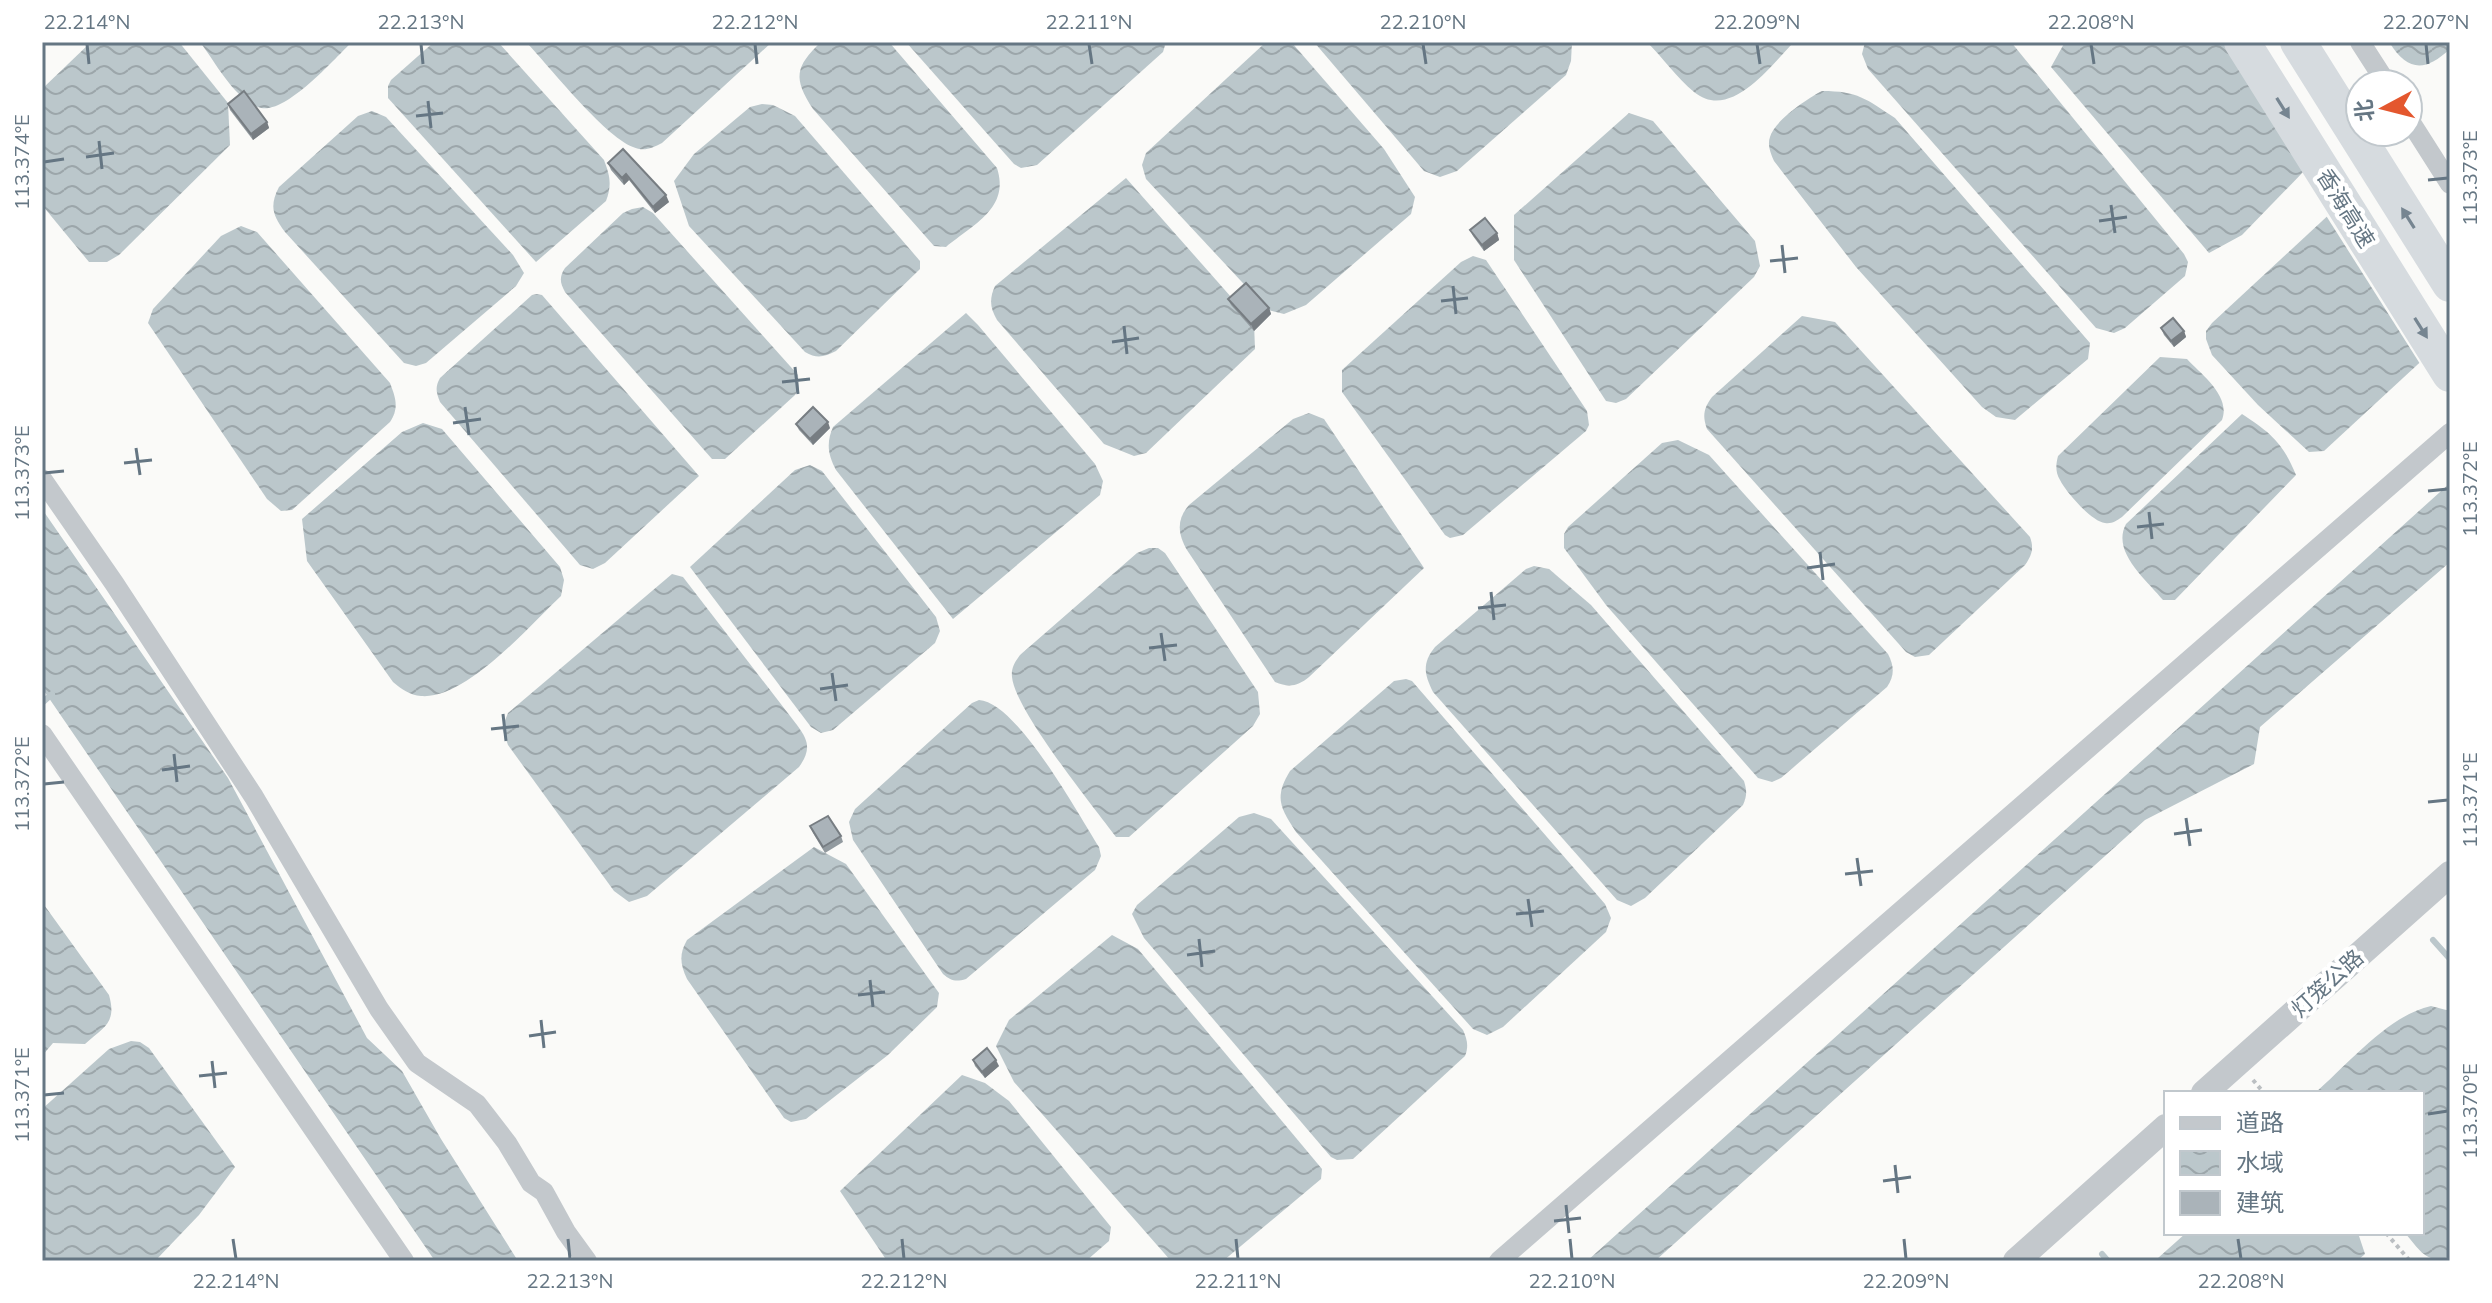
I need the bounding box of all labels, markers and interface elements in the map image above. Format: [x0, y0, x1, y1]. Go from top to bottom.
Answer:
text: 22.214°N [44, 9, 130, 34]
text: 22.213°N [378, 9, 464, 34]
text: 22.212°N [712, 9, 798, 34]
text: 22.211°N [1046, 9, 1132, 34]
text: 22.210°N [1380, 9, 1466, 34]
text: 22.209°N [1714, 9, 1800, 34]
text: 22.208°N [2048, 9, 2134, 34]
text: 22.207°N [2383, 9, 2469, 34]
north arrow [2344, 68, 2424, 148]
one-way arrow [2276, 97, 2290, 119]
text: 北 [2349, 98, 2379, 123]
text: 113.374°E [9, 114, 34, 210]
text: 113.373°E [2457, 130, 2482, 226]
street label: 香海高速 [2311, 163, 2381, 253]
one-way arrow [2401, 207, 2416, 228]
one-way arrow [2414, 317, 2428, 339]
text: 113.373°E [9, 425, 34, 521]
text: 113.372°E [2457, 441, 2482, 537]
text: 113.372°E [9, 736, 34, 832]
text: 113.371°E [2457, 752, 2482, 848]
street label: 灯笼公路 [2285, 943, 2369, 1023]
text: 113.371°E [9, 1047, 34, 1143]
text: 113.370°E [2457, 1063, 2482, 1159]
legend [2164, 1091, 2424, 1235]
text: 道路 [2236, 1107, 2284, 1137]
text: 水域 [2236, 1147, 2284, 1177]
text: 建筑 [2236, 1187, 2284, 1217]
text: 22.214°N [193, 1268, 279, 1293]
text: 22.213°N [527, 1268, 613, 1293]
text: 22.212°N [861, 1268, 947, 1293]
text: 22.211°N [1195, 1268, 1281, 1293]
text: 22.210°N [1529, 1268, 1615, 1293]
text: 22.209°N [1863, 1268, 1949, 1293]
text: 22.208°N [2198, 1268, 2284, 1293]

